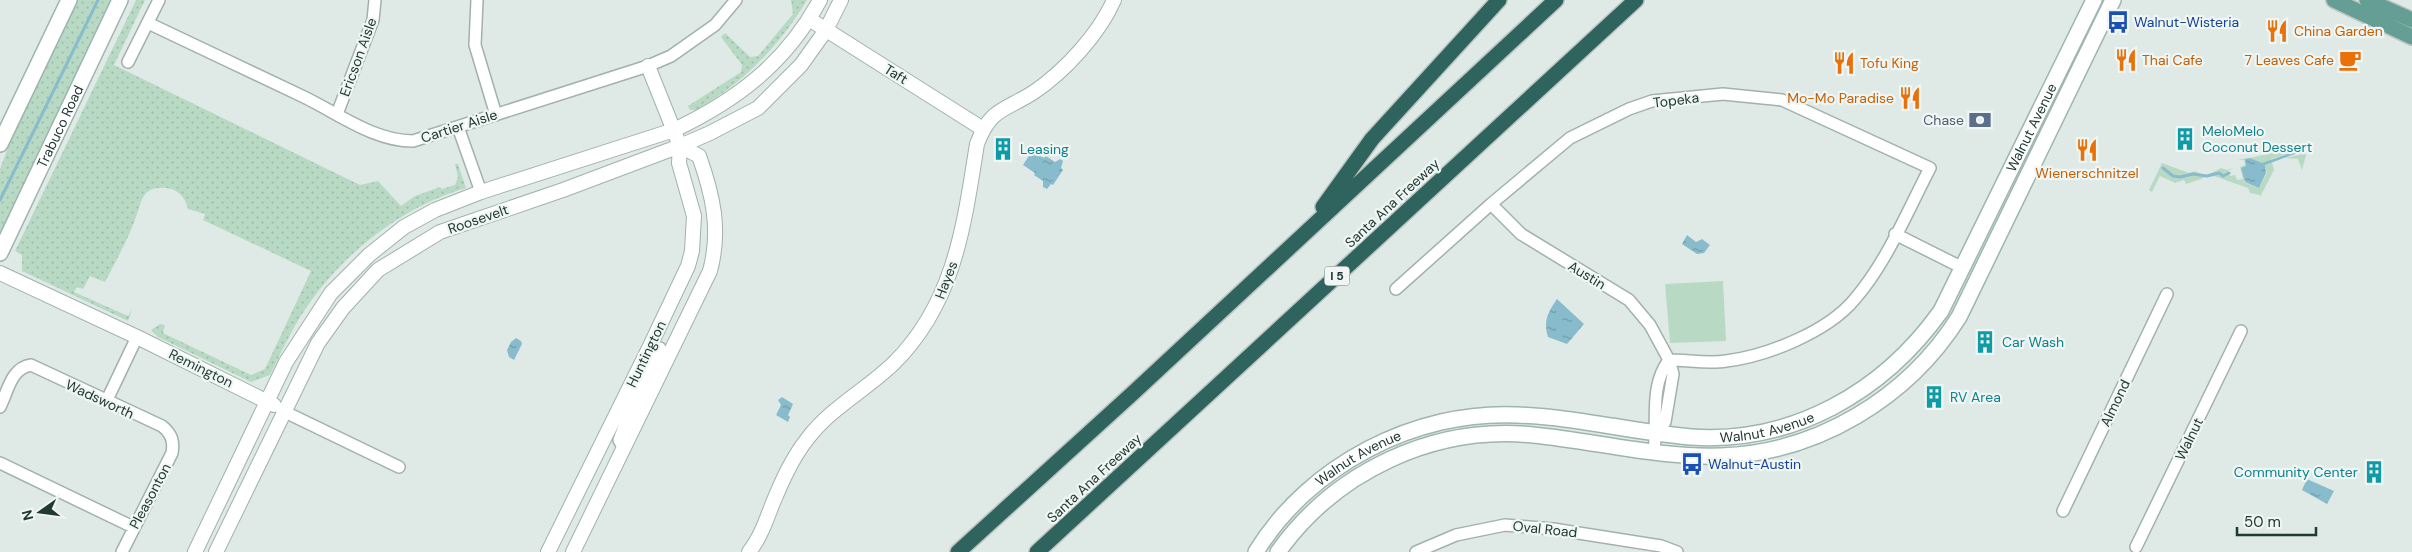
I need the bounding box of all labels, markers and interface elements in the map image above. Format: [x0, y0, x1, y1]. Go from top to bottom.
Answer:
bus stop icon: Walnut-Wisteria [2105, 9, 2131, 35]
place label: Walnut-Wisteria [2134, 13, 2239, 31]
street label: Ericson Aisle [335, 15, 381, 99]
restaurant icon: China Garden [2264, 18, 2290, 44]
place label: China Garden [2294, 22, 2383, 40]
restaurant icon: Thai Cafe [2113, 47, 2139, 73]
cafe icon: 7 Leaves Cafe [2337, 47, 2363, 73]
restaurant icon: Tofu King [1831, 50, 1857, 76]
place label: Thai Cafe [2142, 51, 2203, 69]
place label: 7 Leaves Cafe [2245, 51, 2334, 69]
place label: Tofu King [1860, 54, 1919, 72]
street label: Taft [881, 60, 911, 88]
street label: Walnut Avenue [2002, 80, 2061, 175]
street label: Trabuco Road [33, 82, 87, 171]
restaurant icon: Mo-Mo Paradise [1897, 85, 1923, 111]
street label: Topeka [1652, 88, 1700, 112]
place label: Mo-Mo Paradise [1787, 89, 1894, 107]
street label: Cartier Aisle [419, 105, 500, 147]
bank icon: Chase [1967, 107, 1993, 133]
place label: Chase [1923, 111, 1964, 129]
place label: MeloMelo Coconut Dessert [2202, 122, 2312, 156]
building icon: MeloMelo Coconut Dessert [2172, 126, 2198, 152]
building icon: Leasing [990, 136, 1016, 162]
restaurant icon: Wienerschnitzel [2074, 137, 2100, 163]
place label: Leasing [1020, 140, 1069, 158]
street label: Santa Ana Freeway [1341, 154, 1443, 251]
place label: Wienerschnitzel [2035, 164, 2139, 182]
street label: Roosevelt [445, 200, 511, 238]
street label: Austin [1565, 257, 1609, 293]
street label: Hayes [931, 259, 961, 301]
road number: I 5 [1324, 266, 1350, 286]
street label: Huntington [622, 318, 670, 390]
building icon: Car Wash [1972, 329, 1998, 355]
place label: Car Wash [2002, 333, 2064, 351]
street label: Remington [166, 345, 236, 391]
street label: Wadsworth [63, 375, 137, 423]
street label: Almond [2096, 377, 2134, 429]
building icon: RV Area [1921, 384, 1947, 410]
place label: RV Area [1950, 388, 2001, 406]
street label: Walnut Avenue [1719, 408, 1817, 446]
street label: Walnut [2171, 415, 2207, 463]
street label: Walnut Avenue [1311, 426, 1404, 490]
street label: Santa Ana Freeway [1043, 429, 1145, 526]
bus stop icon: Walnut-Austin [1679, 451, 1705, 477]
place label: Walnut-Austin [1708, 455, 1801, 473]
building icon: Community Center [2361, 459, 2387, 485]
street label: Pleasonton [125, 460, 175, 532]
place label: Community Center [2234, 463, 2358, 481]
north arrow [15, 487, 65, 537]
scale bar [2237, 504, 2316, 536]
text: N [17, 508, 37, 522]
text: 50 m [2244, 512, 2281, 532]
street label: Oval Road [1512, 517, 1578, 541]

